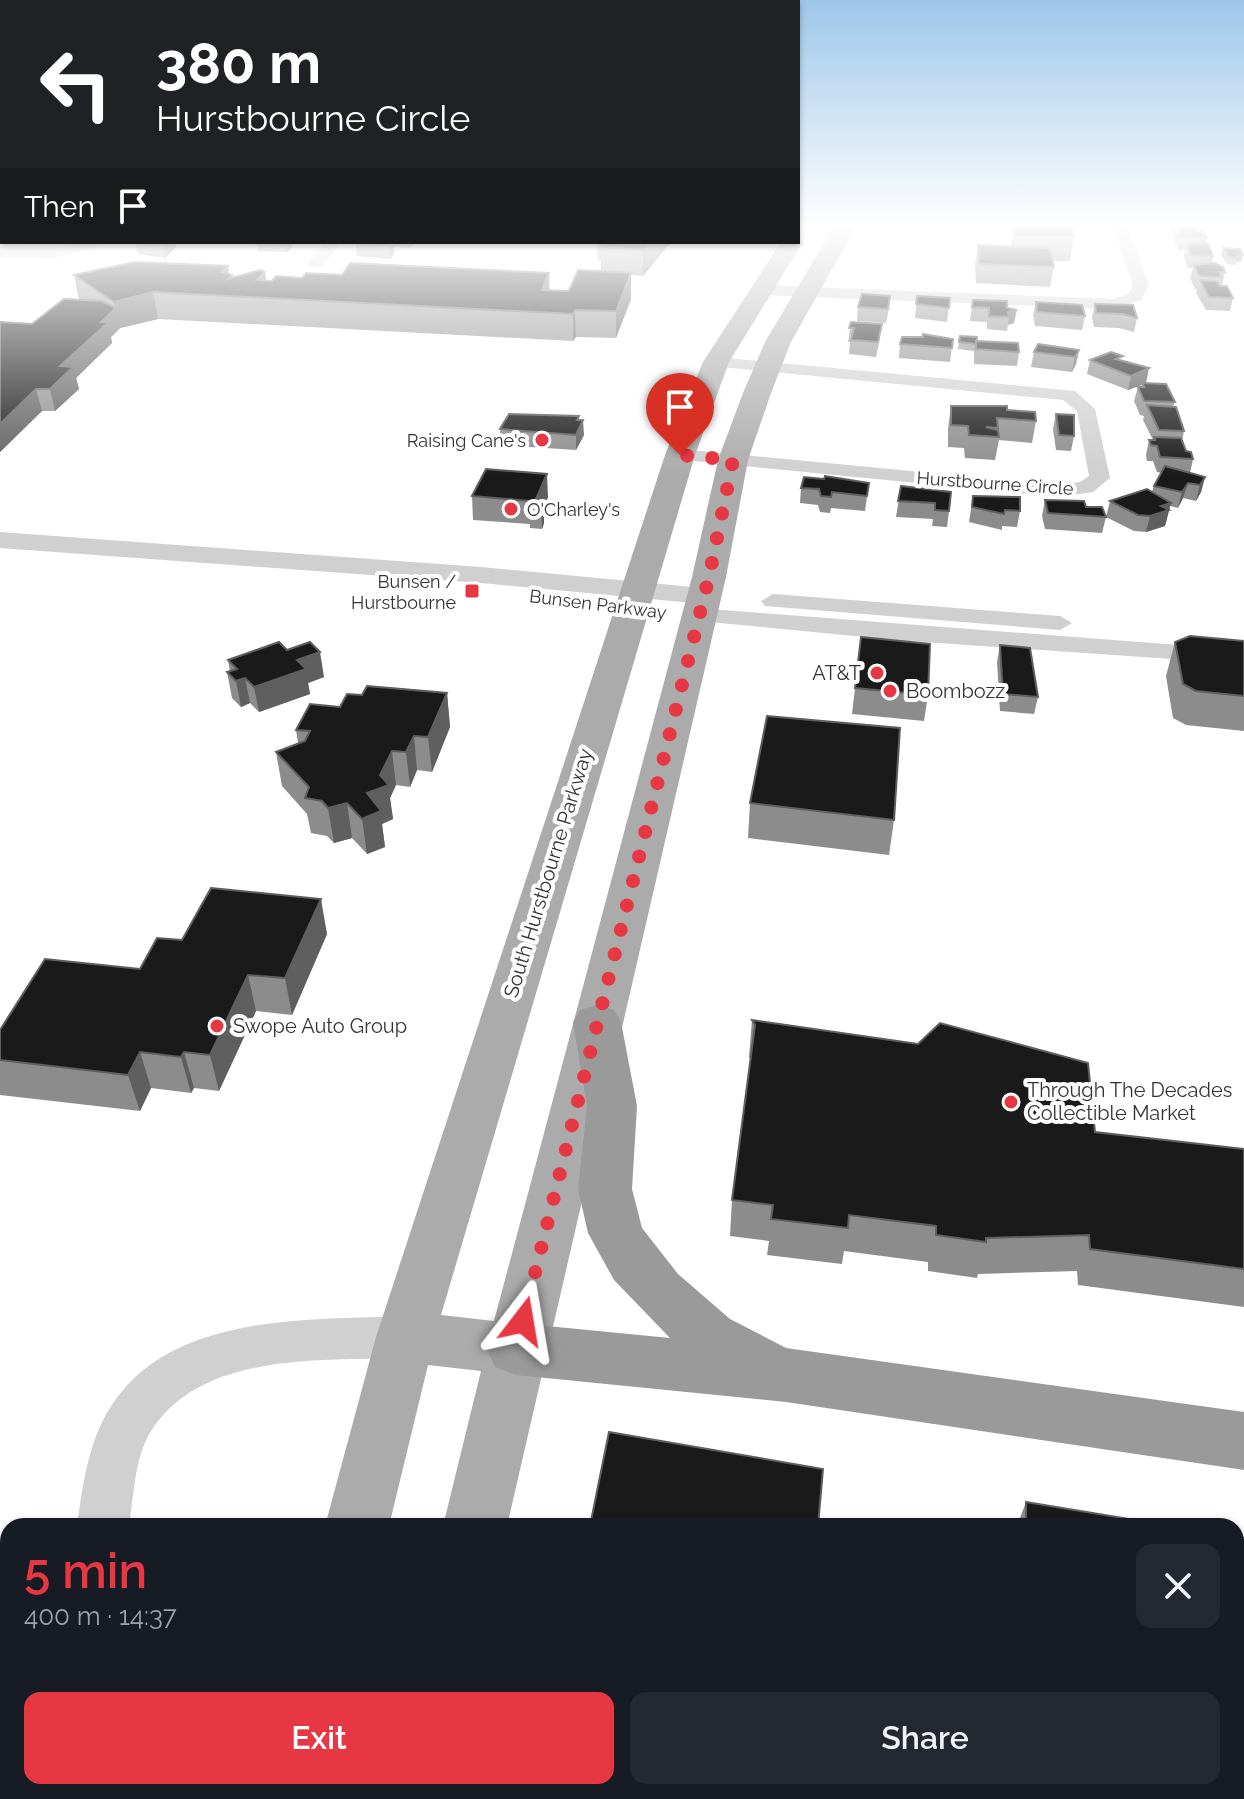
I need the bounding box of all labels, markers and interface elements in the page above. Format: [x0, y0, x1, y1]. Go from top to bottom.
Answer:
text: 380 m [156, 30, 321, 96]
icon: left [24, 32, 128, 136]
text: Hurstbourne Circle [156, 97, 470, 139]
icon: arrive [111, 184, 155, 228]
text: Then [24, 189, 95, 224]
pin [646, 373, 714, 455]
icon: arrive [658, 385, 702, 429]
place label: Raising Cane's [407, 430, 526, 451]
marker: Raising Cane's [533, 431, 551, 449]
street label: Hurstbourne Circle [916, 467, 1075, 499]
place label: O'Charley's [527, 499, 620, 520]
marker: O'Charley's [502, 500, 520, 518]
place label: Bunsen / Hurstbourne [351, 571, 456, 613]
marker: Bunsen / Hurstbourne [463, 582, 481, 600]
street label: Bunsen Parkway [528, 585, 668, 623]
place label: AT&T [812, 661, 861, 685]
marker: AT&T [868, 664, 886, 682]
place label: Boombozz [906, 679, 1005, 703]
marker: Boombozz [881, 682, 899, 700]
street label: South Hurstbourne Parkway [499, 745, 597, 1000]
place label: Swope Auto Group [233, 1014, 407, 1038]
marker: Swope Auto Group [208, 1017, 226, 1035]
place label: Through The Decades Collectible Market [1027, 1078, 1232, 1125]
marker: Through The Decades Collectible Market [1002, 1093, 1020, 1111]
position arrow [481, 1279, 565, 1363]
text: 5 min [24, 1543, 147, 1599]
button: close [1136, 1544, 1220, 1628]
text: 400 m · 14:37 [24, 1601, 177, 1631]
button: Exit [24, 1692, 614, 1784]
button: Share [630, 1692, 1220, 1784]

